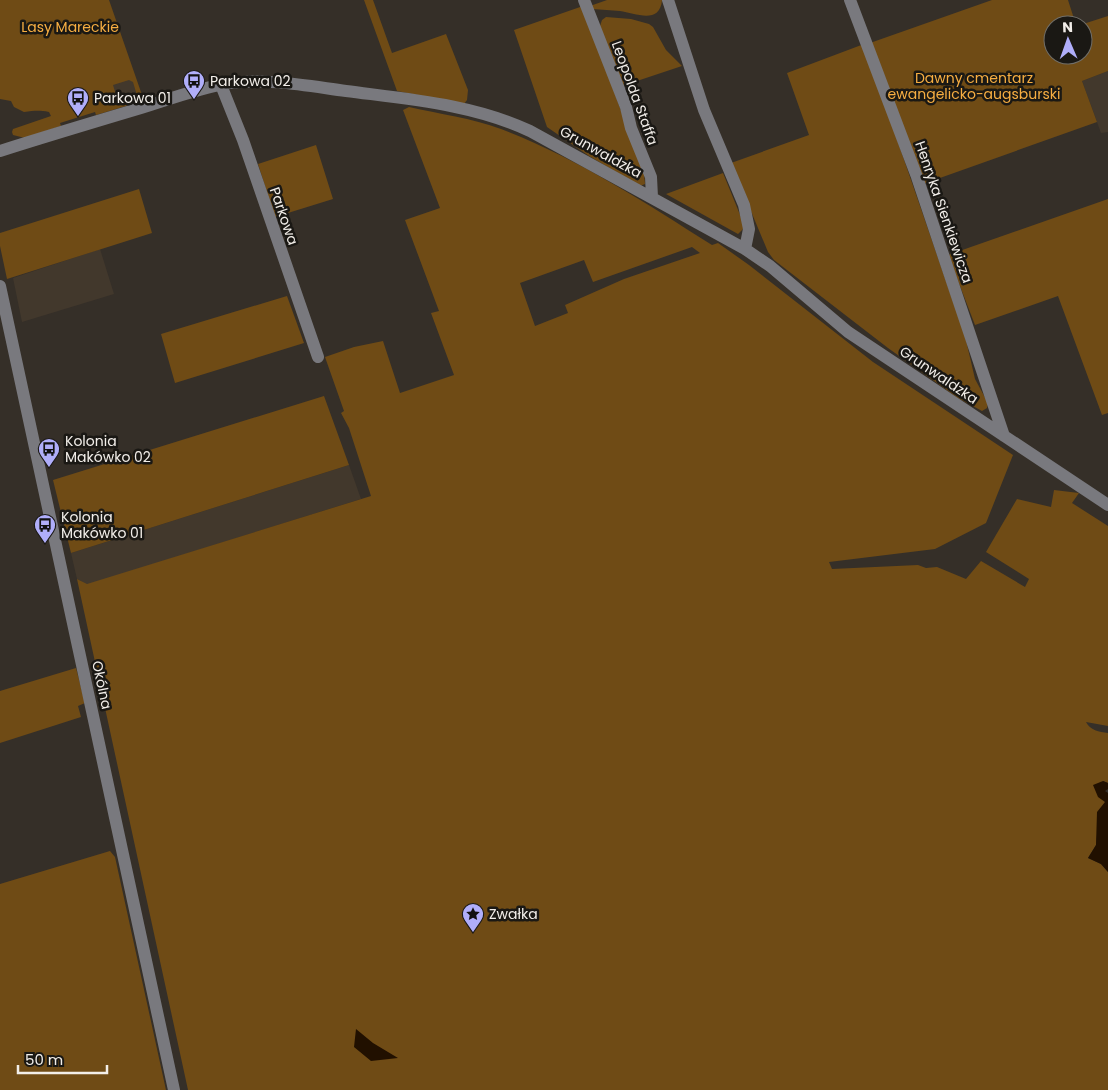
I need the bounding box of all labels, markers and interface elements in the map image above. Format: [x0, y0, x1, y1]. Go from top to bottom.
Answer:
north arrow [1043, 15, 1093, 65]
park label: Lasy Mareckie [21, 17, 119, 37]
text: N [1062, 17, 1073, 37]
street label: Leopolda Staffa [607, 38, 663, 148]
park label: Dawny cmentarz ewangelicko-augsburski [888, 68, 1060, 104]
bus stop icon: Parkowa 02 [182, 69, 206, 100]
place label: Parkowa 02 [210, 71, 291, 91]
bus stop icon: Parkowa 01 [66, 86, 90, 117]
place label: Parkowa 01 [94, 88, 171, 108]
street label: Grunwaldzka [556, 121, 646, 183]
street label: Henryka Sienkiewicza [910, 138, 978, 286]
street label: Parkowa [265, 184, 303, 248]
street label: Grunwaldzka [896, 341, 982, 409]
place label: Kolonia Makówko 02 [65, 431, 151, 467]
bus stop icon: Kolonia Makówko 02 [37, 437, 61, 468]
place label: Kolonia Makówko 01 [61, 507, 143, 543]
bus stop icon: Kolonia Makówko 01 [33, 513, 57, 544]
street label: Okólna [87, 659, 117, 711]
place icon: Zwałka [461, 902, 485, 933]
place label: Zwałka [489, 904, 538, 924]
scale bar [18, 1042, 106, 1074]
text: 50 m [25, 1049, 63, 1070]

